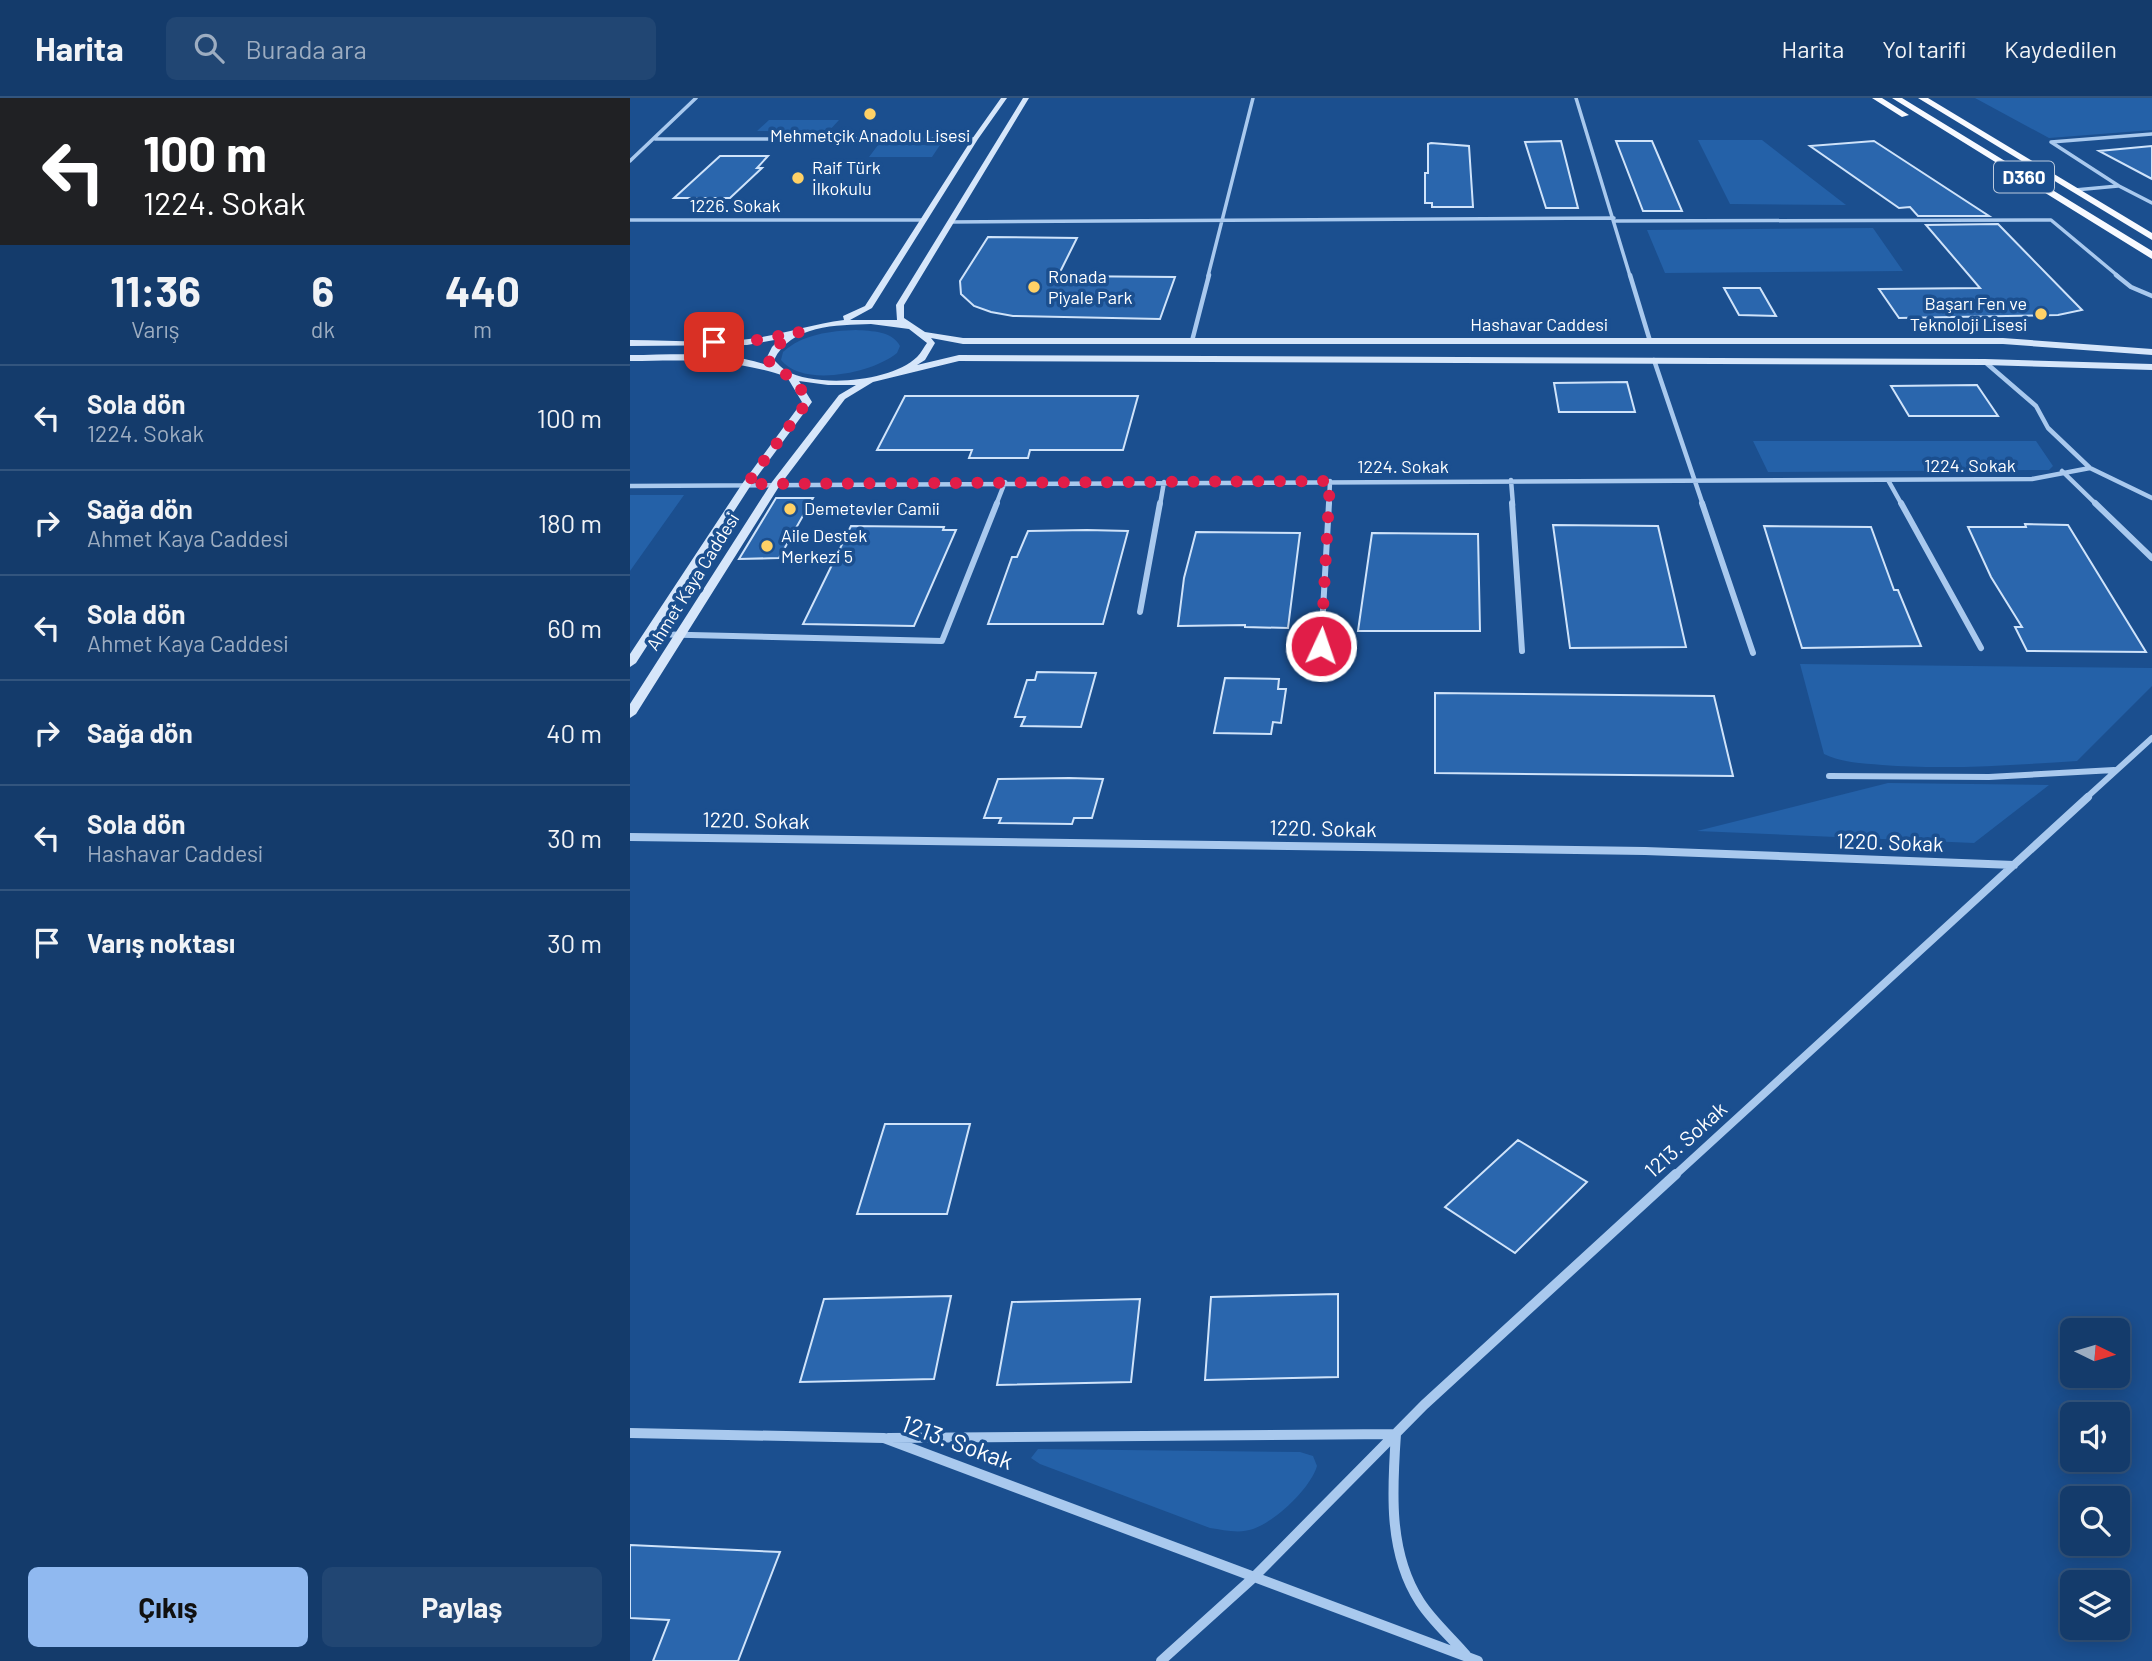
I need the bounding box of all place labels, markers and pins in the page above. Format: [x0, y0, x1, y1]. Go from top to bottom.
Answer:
marker: Mehmetçik Anadolu Lisesi [862, 106, 878, 122]
place label: Mehmetçik Anadolu Lisesi [770, 124, 970, 146]
place label: Raif Türk İlkokulu [812, 156, 881, 199]
marker: Raif Türk İlkokulu [790, 170, 806, 186]
place label: Ronada Piyale Park [1048, 265, 1132, 308]
marker: Ronada Piyale Park [1026, 279, 1042, 295]
place label: Başarı Fen ve Teknoloji Lisesi [1910, 292, 2027, 335]
marker: Başarı Fen ve Teknoloji Lisesi [2033, 306, 2049, 322]
pin [684, 312, 744, 372]
place label: Demetevler Camii [804, 497, 940, 519]
marker: Demetevler Camii [782, 501, 798, 517]
place label: Aile Destek Merkezi 5 [781, 524, 867, 567]
marker: Aile Destek Merkezi 5 [759, 538, 775, 554]

